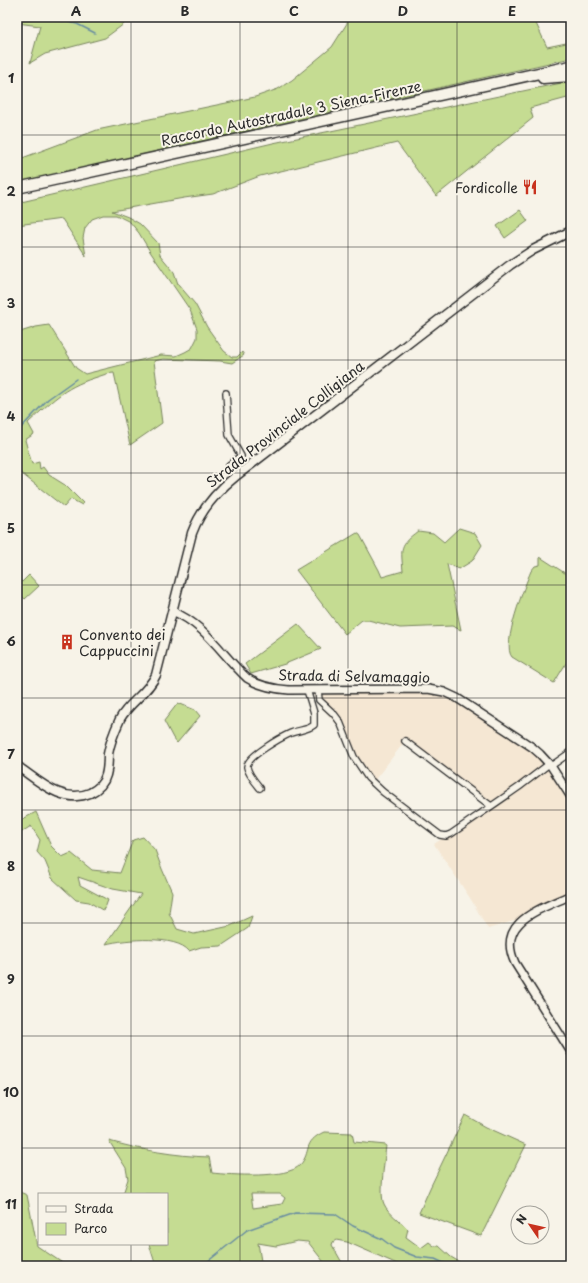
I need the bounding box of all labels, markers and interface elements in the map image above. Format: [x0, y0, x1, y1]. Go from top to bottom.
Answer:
text: A [71, 1, 81, 20]
text: B [181, 1, 190, 20]
text: C [289, 1, 299, 20]
text: D [398, 1, 408, 20]
text: E [508, 1, 516, 20]
text: 1 [8, 68, 14, 87]
street label: Raccordo Autostradale 3 Siena-Firenze [159, 75, 423, 151]
place label: Fordicolle [455, 177, 518, 198]
restaurant icon: Fordicolle [521, 178, 539, 196]
text: 2 [6, 181, 16, 200]
text: 3 [7, 293, 16, 312]
street label: Strada Provinciale Colligiana [202, 355, 369, 492]
text: 4 [7, 406, 16, 425]
text: 5 [7, 518, 15, 537]
place label: Convento dei Cappuccini [79, 624, 166, 661]
text: 6 [6, 631, 16, 650]
building icon: Convento dei Cappuccini [58, 633, 76, 651]
street label: Strada di Selvamaggio [278, 664, 430, 688]
text: 7 [7, 744, 15, 763]
text: 8 [7, 856, 15, 875]
text: 9 [7, 969, 15, 988]
text: 10 [3, 1082, 19, 1101]
legend [38, 1193, 168, 1245]
text: 11 [5, 1194, 17, 1213]
text: Strada [74, 1199, 114, 1217]
north arrow [510, 1205, 550, 1245]
text: N [512, 1211, 531, 1227]
text: Parco [74, 1219, 108, 1237]

